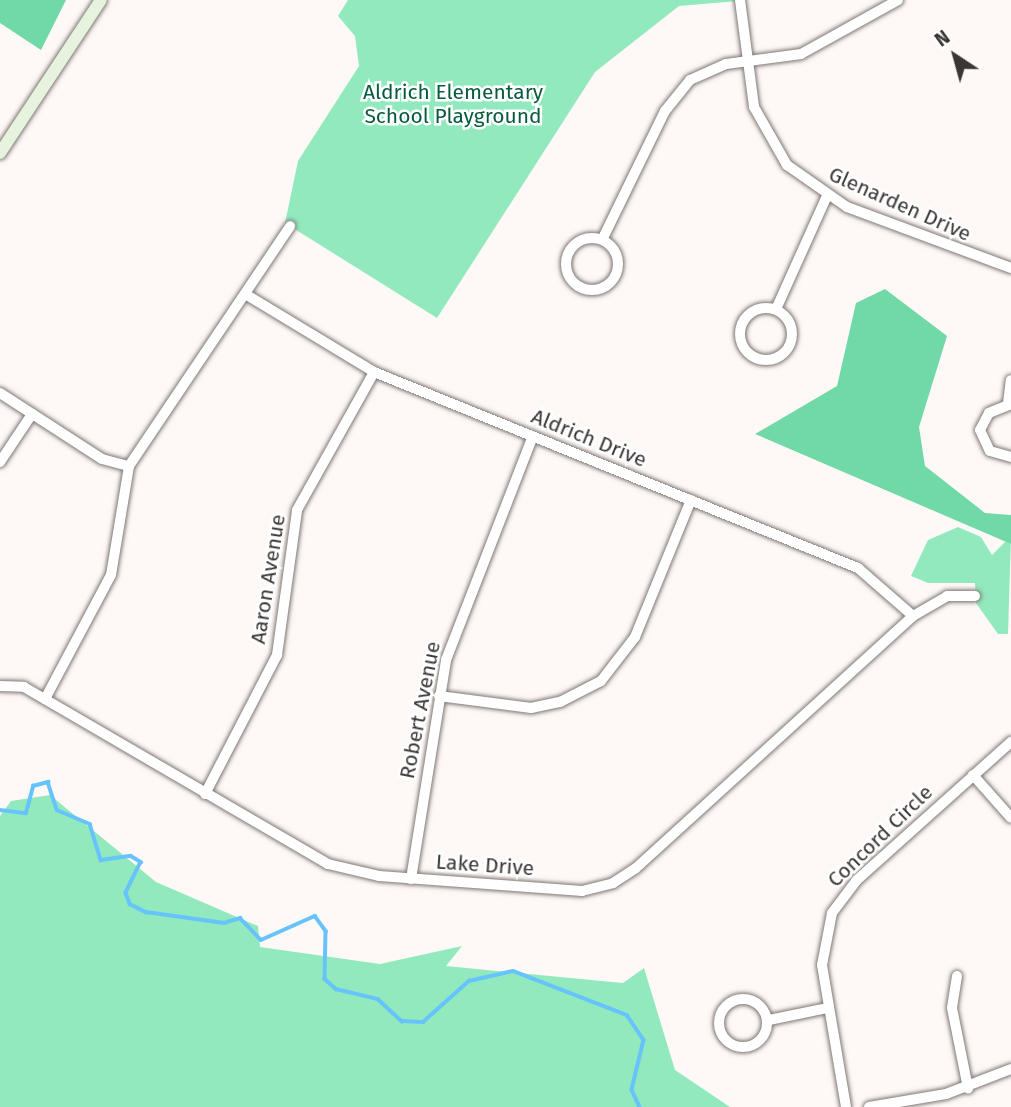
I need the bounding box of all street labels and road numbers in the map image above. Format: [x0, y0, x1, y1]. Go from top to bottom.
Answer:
street label: Glenarden Drive [825, 161, 975, 247]
street label: Aldrich Drive [528, 404, 650, 472]
street label: Aaron Avenue [245, 512, 291, 646]
street label: Robert Avenue [394, 639, 446, 781]
street label: Concord Circle [822, 780, 938, 892]
street label: Lake Drive [435, 849, 535, 881]

